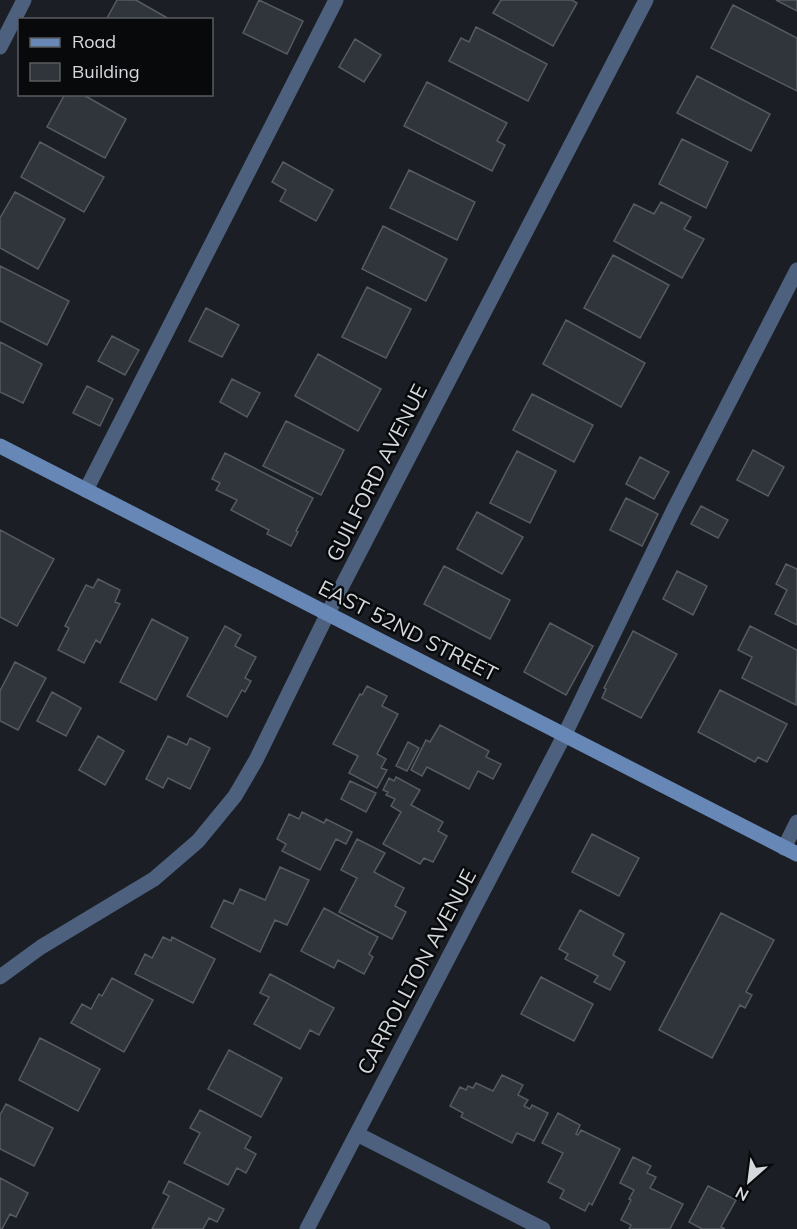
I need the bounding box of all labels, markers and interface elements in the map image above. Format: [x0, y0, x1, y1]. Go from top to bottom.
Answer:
legend [18, 18, 213, 96]
text: Road [72, 30, 116, 53]
text: Building [72, 60, 140, 83]
street label: GUILFORD AVENUE [320, 380, 432, 566]
street label: EAST 52ND STREET [315, 574, 503, 687]
street label: CARROLLTON AVENUE [351, 864, 481, 1079]
north arrow [719, 1151, 779, 1211]
text: N [732, 1183, 752, 1206]

